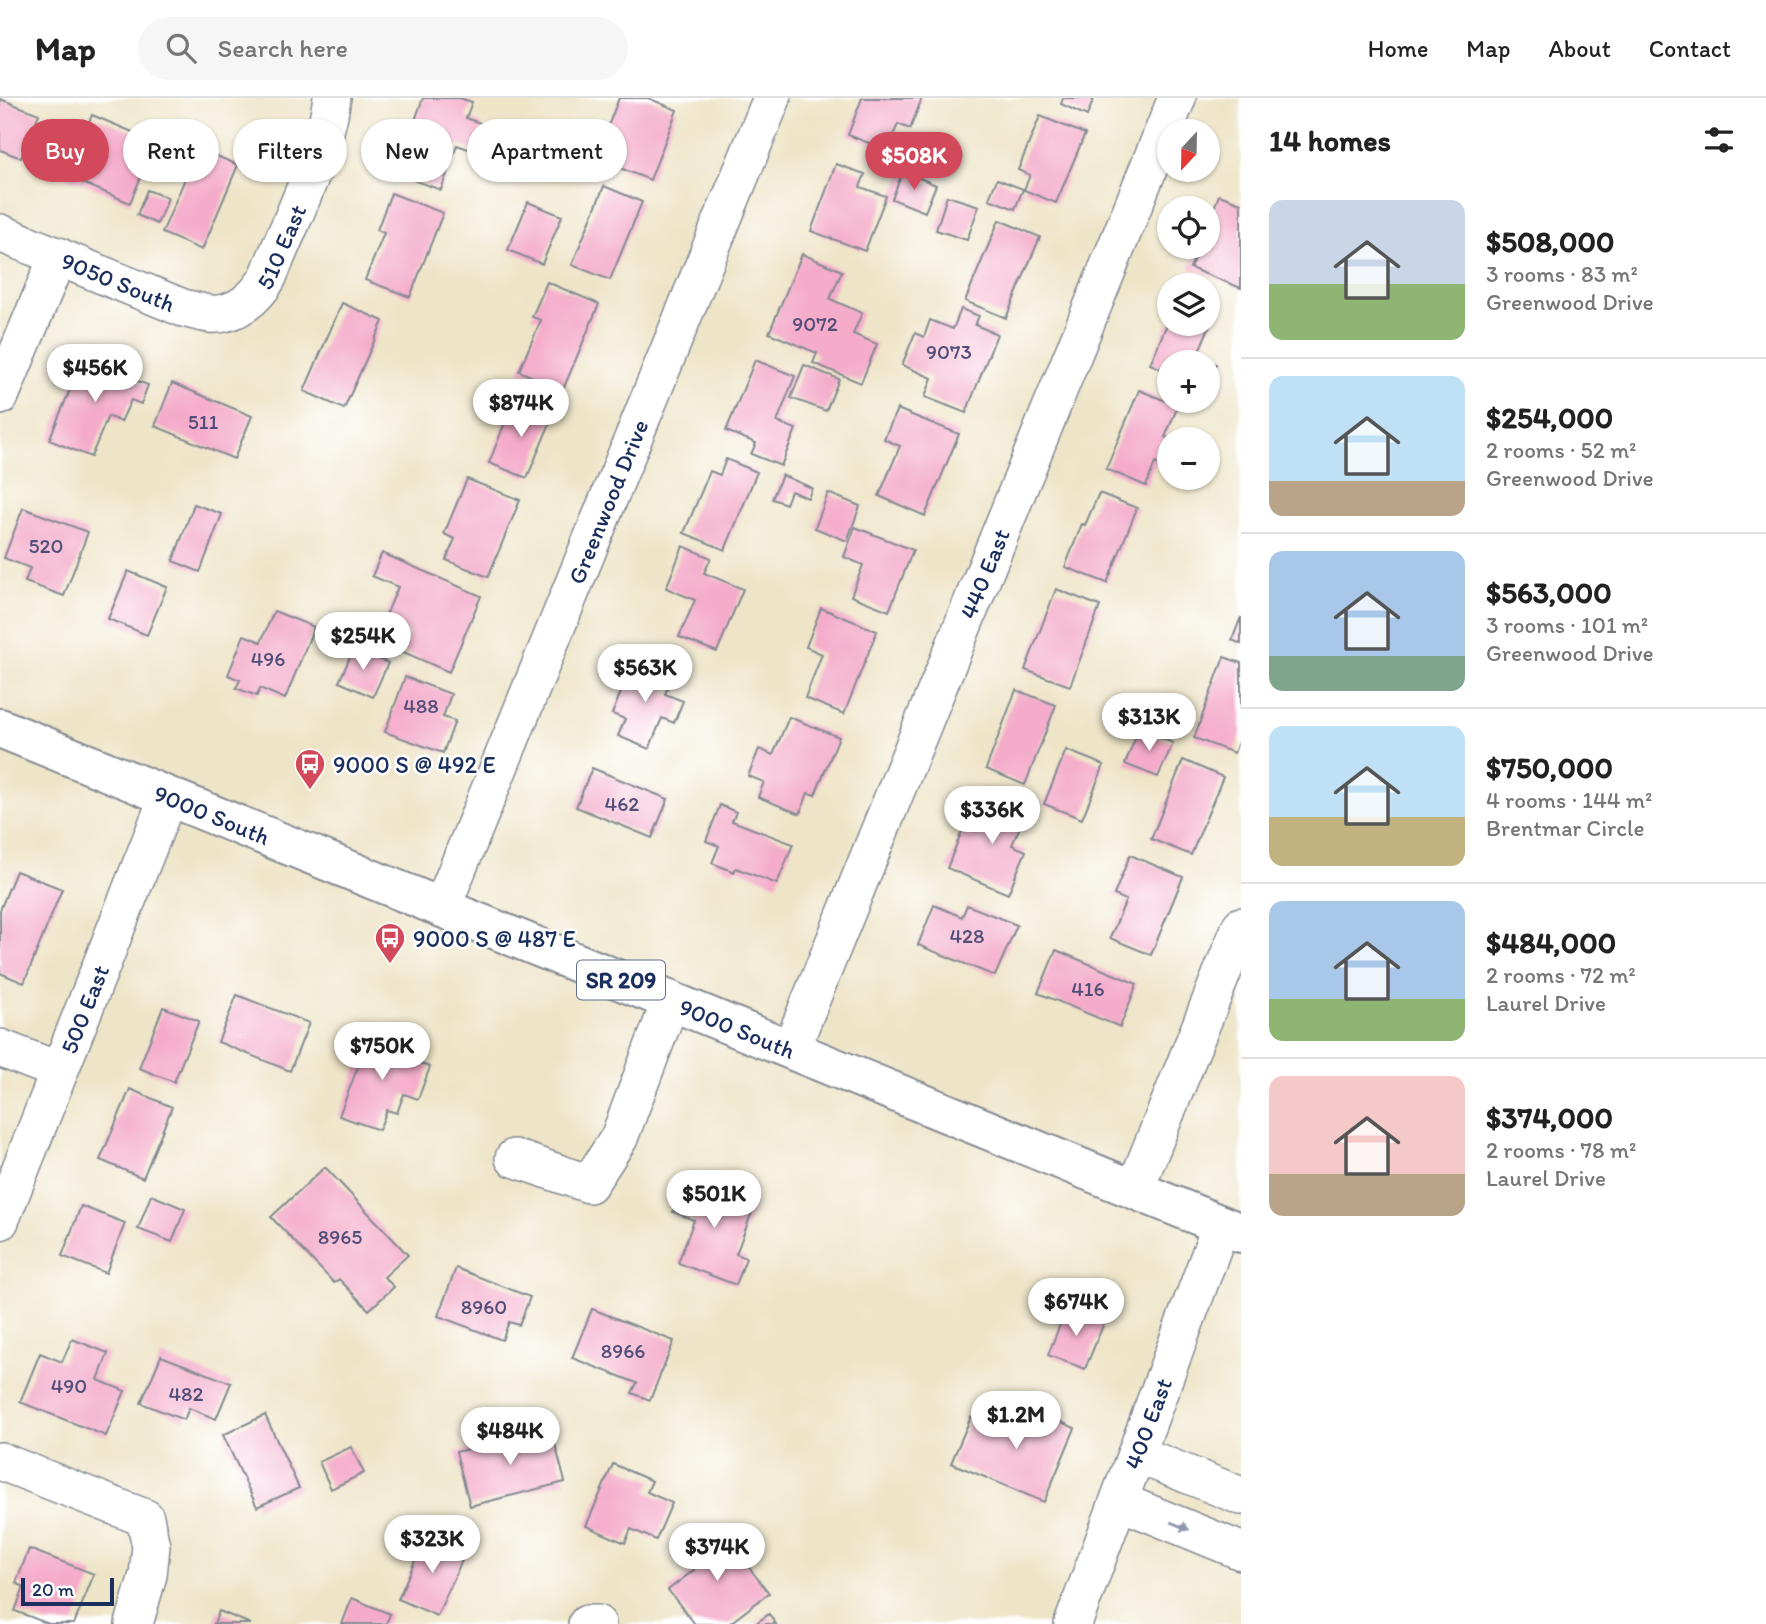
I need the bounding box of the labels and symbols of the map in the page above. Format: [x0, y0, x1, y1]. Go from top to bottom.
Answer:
north arrow [1157, 119, 1220, 182]
pin: $508K [865, 132, 963, 192]
street label: 510 East [250, 200, 312, 295]
street label: 9050 South [57, 245, 180, 318]
house number: 9072 [792, 311, 838, 336]
house number: 9073 [926, 339, 972, 364]
pin: $456K [46, 344, 144, 404]
pin: $874K [472, 380, 570, 439]
house number: 511 [188, 409, 219, 434]
street label: Greenwood Drive [561, 415, 654, 588]
street label: 440 East [953, 524, 1015, 623]
house number: 520 [28, 533, 64, 558]
pin: $254K [314, 612, 412, 672]
pin: $563K [596, 644, 694, 704]
house number: 496 [251, 646, 285, 671]
house number: 488 [403, 693, 439, 718]
pin: $313K [1100, 694, 1198, 753]
bus stop icon: 9000 S @ 492 E [293, 747, 327, 791]
place label: 9000 S @ 492 E [333, 750, 496, 779]
street label: 9000 South [150, 778, 274, 851]
pin: $336K [943, 786, 1041, 846]
house number: 462 [605, 791, 639, 816]
bus stop icon: 9000 S @ 487 E [373, 921, 407, 965]
house number: 428 [949, 923, 985, 948]
place label: 9000 S @ 487 E [413, 924, 576, 953]
street label: 500 East [53, 960, 115, 1058]
road number: SR 209 [577, 960, 665, 1000]
house number: 416 [1071, 976, 1105, 1001]
street label: 9000 South [675, 991, 800, 1065]
pin: $750K [333, 1023, 431, 1082]
pin: $501K [665, 1170, 763, 1230]
house number: 8965 [318, 1224, 362, 1249]
pin: $674K [1027, 1278, 1125, 1338]
house number: 8960 [461, 1294, 507, 1319]
house number: 8966 [601, 1338, 645, 1363]
house number: 490 [51, 1373, 87, 1398]
street label: 400 East [1117, 1374, 1178, 1473]
house number: 482 [168, 1381, 204, 1406]
pin: $1.2M [967, 1392, 1065, 1451]
pin: $484K [461, 1408, 559, 1467]
pin: $323K [383, 1516, 481, 1575]
one-way arrow [1170, 1521, 1191, 1532]
pin: $374K [668, 1524, 766, 1583]
scale bar [21, 1575, 114, 1607]

